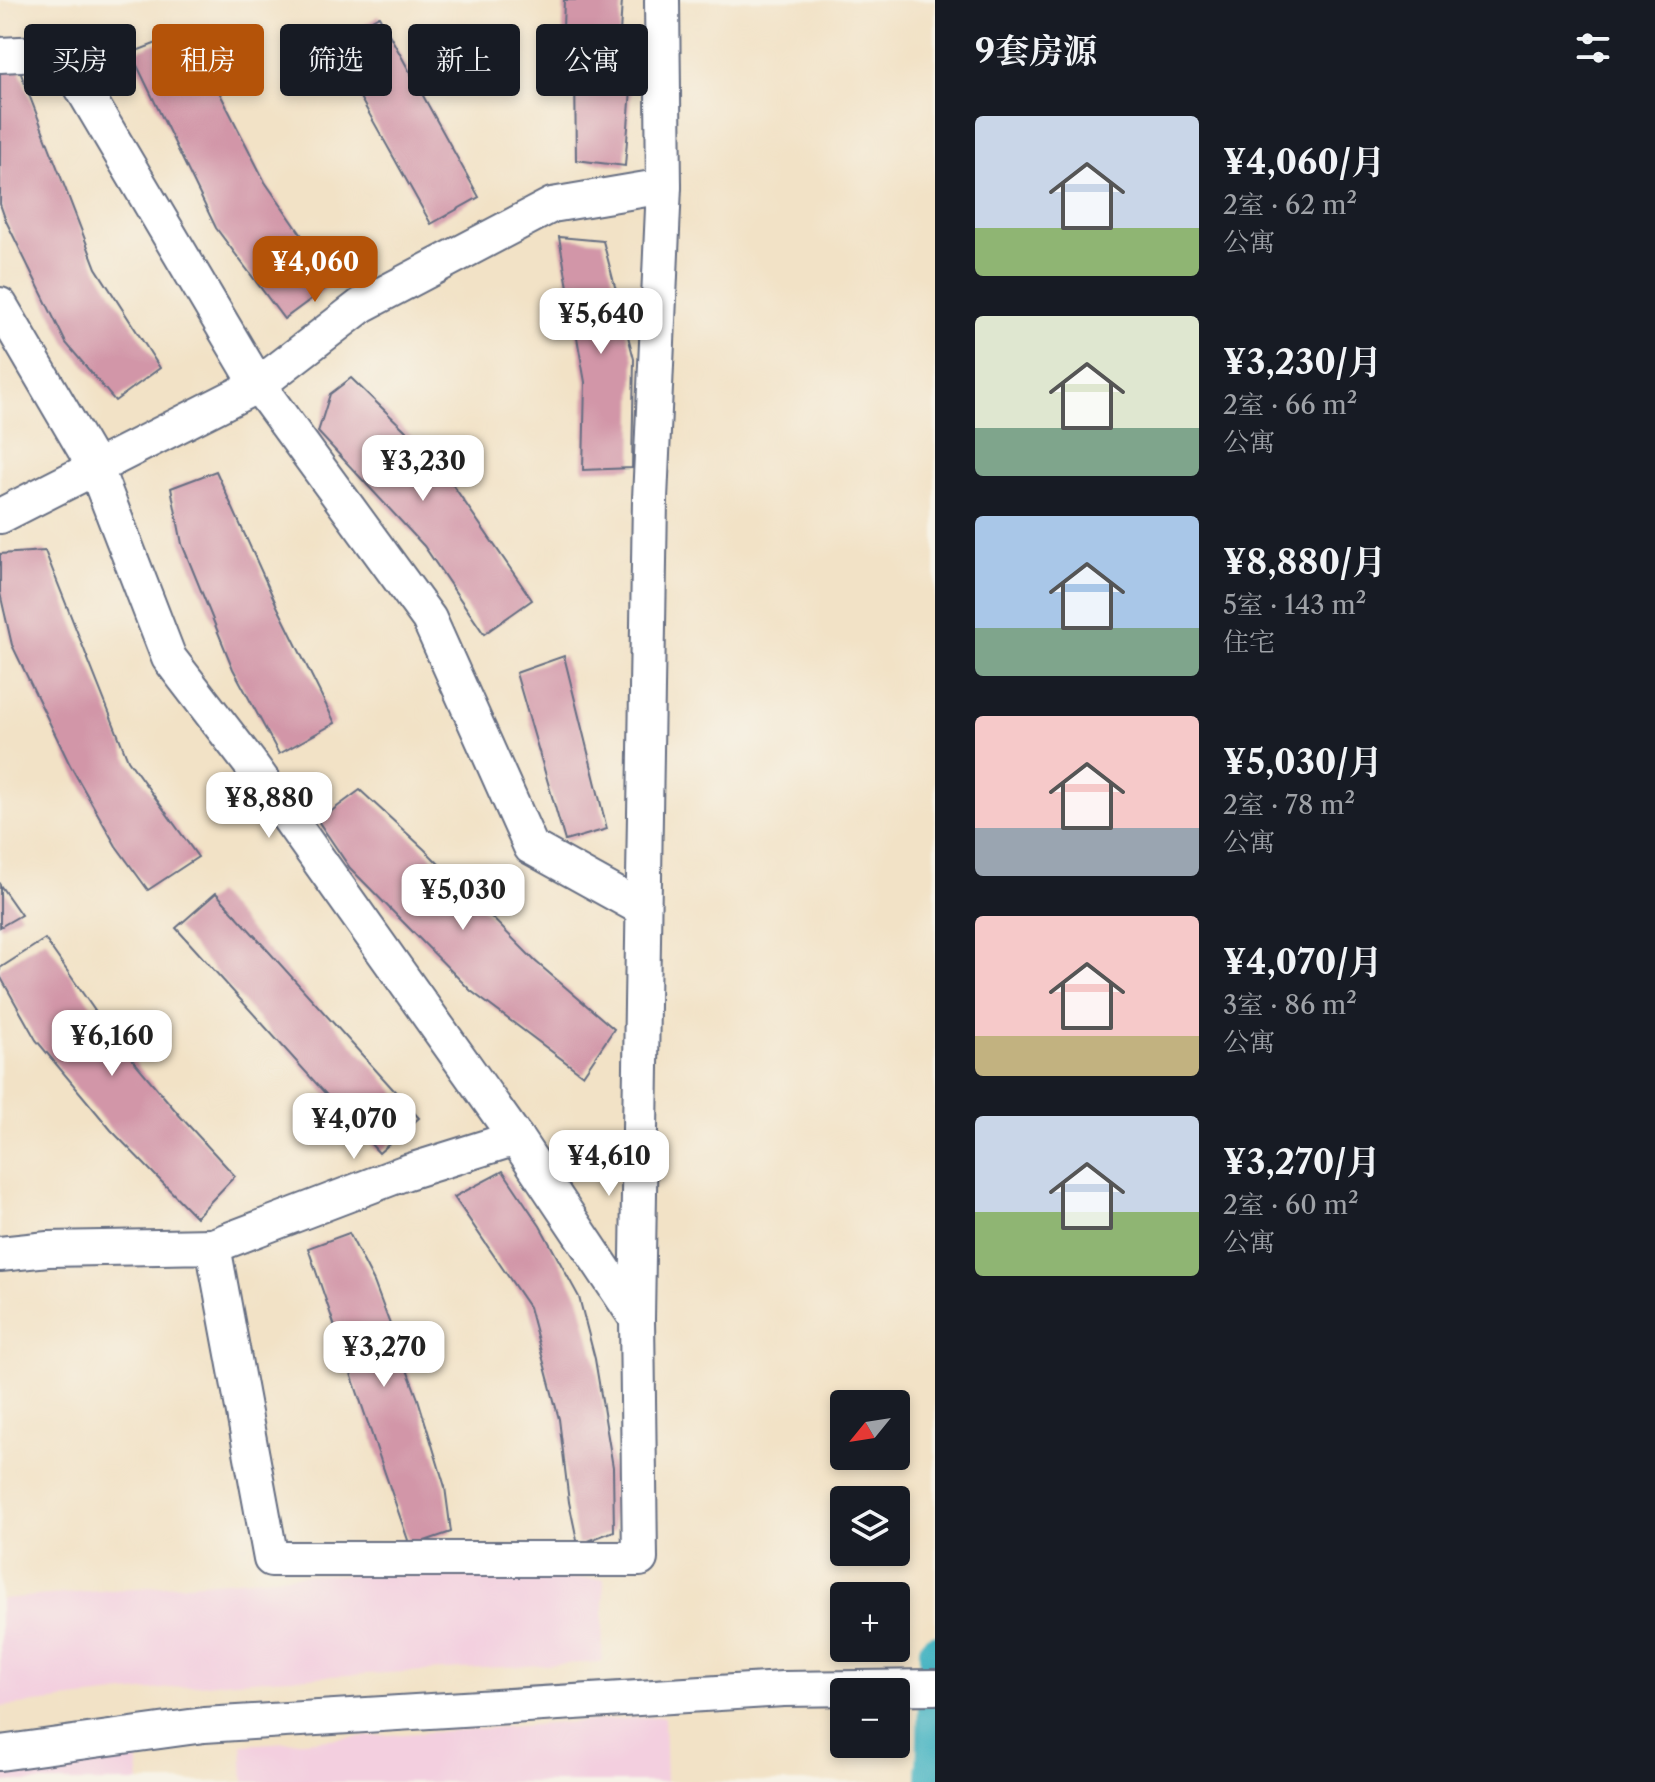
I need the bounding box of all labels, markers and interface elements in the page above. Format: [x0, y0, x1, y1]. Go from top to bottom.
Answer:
chip: 买房 [24, 24, 136, 96]
chip: 租房 [152, 24, 264, 96]
chip: 筛选 [280, 24, 392, 96]
chip: 新上 [408, 24, 520, 96]
chip: 公寓 [536, 24, 648, 96]
icon: filters [1571, 26, 1615, 70]
text: 9套房源 [975, 30, 1097, 72]
text: ¥4,060/月 [1223, 141, 1385, 183]
icon: home [1039, 148, 1135, 244]
text: 2室 · 62 m² [1223, 189, 1357, 221]
text: 公寓 [1223, 226, 1275, 258]
pin: ¥4,060 [250, 236, 380, 304]
text: ¥4,060 [271, 246, 359, 278]
pin: ¥5,640 [536, 288, 666, 356]
text: ¥5,640 [558, 298, 644, 330]
text: ¥3,230/月 [1223, 341, 1382, 383]
icon: home [1039, 348, 1135, 444]
text: 2室 · 66 m² [1223, 389, 1357, 421]
text: 公寓 [1223, 426, 1275, 458]
pin: ¥3,230 [358, 435, 488, 503]
text: ¥3,230 [380, 445, 466, 477]
text: ¥8,880/月 [1223, 541, 1386, 583]
icon: home [1039, 548, 1135, 644]
text: 5室 · 143 m² [1223, 589, 1366, 621]
text: 住宅 [1223, 626, 1275, 658]
text: ¥5,030/月 [1223, 741, 1383, 783]
icon: home [1039, 748, 1135, 844]
pin: ¥8,880 [204, 772, 334, 840]
text: ¥8,880 [224, 782, 314, 814]
text: 2室 · 78 m² [1223, 789, 1355, 821]
text: 公寓 [1223, 826, 1275, 858]
pin: ¥5,030 [398, 864, 528, 932]
text: ¥5,030 [420, 874, 506, 906]
text: ¥4,070/月 [1223, 941, 1383, 983]
icon: home [1039, 948, 1135, 1044]
text: 3室 · 86 m² [1223, 989, 1357, 1021]
pin: ¥6,160 [47, 1010, 177, 1078]
text: ¥6,160 [70, 1020, 154, 1052]
text: 公寓 [1223, 1026, 1275, 1058]
pin: ¥4,070 [289, 1093, 419, 1161]
text: ¥4,070 [311, 1103, 397, 1135]
pin: ¥4,610 [544, 1130, 674, 1198]
text: ¥4,610 [567, 1140, 651, 1172]
text: ¥3,270/月 [1223, 1141, 1380, 1183]
icon: home [1039, 1148, 1135, 1244]
text: 2室 · 60 m² [1223, 1189, 1359, 1221]
text: 公寓 [1223, 1226, 1275, 1258]
pin: ¥3,270 [319, 1321, 449, 1389]
text: ¥3,270 [341, 1331, 427, 1363]
north arrow [830, 1390, 910, 1470]
map controls [830, 1390, 910, 1758]
button: layers [830, 1486, 910, 1566]
button: + [830, 1582, 910, 1662]
button: − [830, 1678, 910, 1758]

